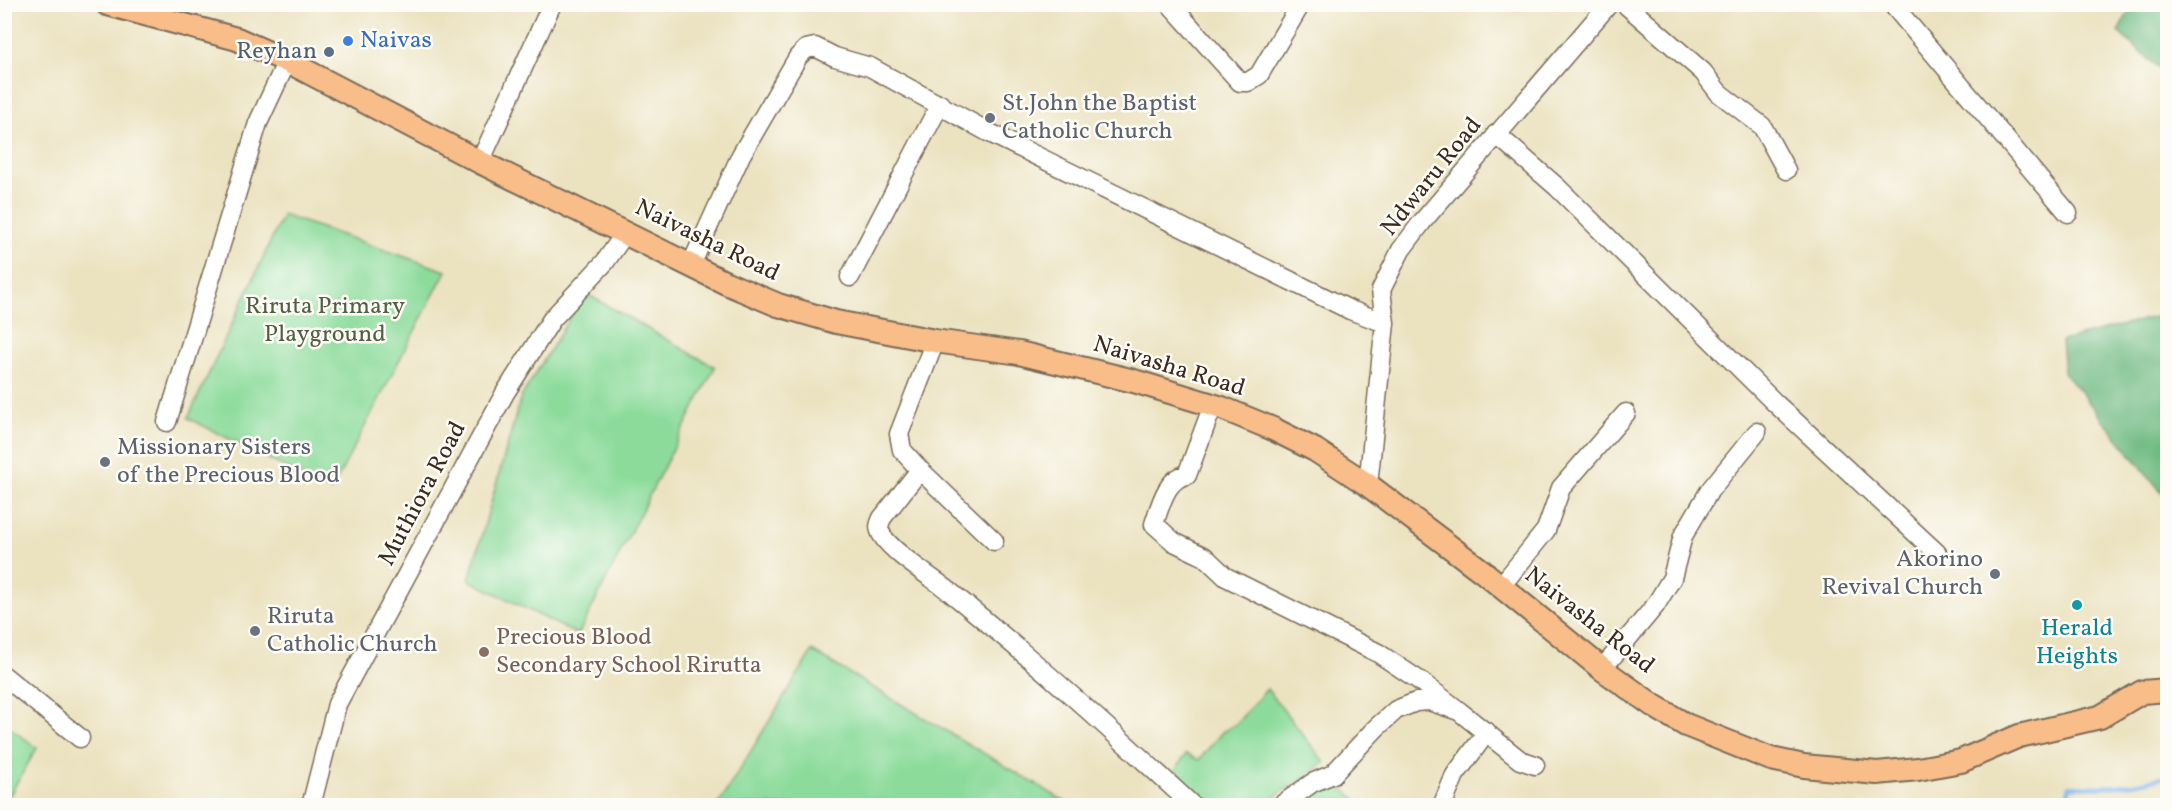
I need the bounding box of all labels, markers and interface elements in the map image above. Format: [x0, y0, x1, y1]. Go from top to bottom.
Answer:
place label: Naivas [360, 24, 432, 58]
marker: Naivas [341, 34, 355, 48]
place label: Reyhan [236, 35, 317, 69]
marker: Reyhan [322, 45, 336, 59]
place label: St.John the Baptist Catholic Church [1002, 87, 1197, 149]
street label: Ndwaru Road [1373, 110, 1491, 244]
marker: St.John the Baptist Catholic Church [983, 111, 997, 125]
street label: Naivasha Road [629, 191, 785, 291]
park label: Riruta Primary Playground [245, 290, 405, 352]
street label: Naivasha Road [1089, 328, 1249, 406]
street label: Muthiora Road [371, 416, 475, 572]
place label: Missionary Sisters of the Precious Blood [117, 431, 340, 493]
marker: Missionary Sisters of the Precious Blood [98, 455, 112, 469]
place label: Akorino Revival Church [1821, 543, 1983, 605]
street label: Naivasha Road [1517, 559, 1661, 683]
marker: Akorino Revival Church [1988, 567, 2002, 581]
marker: Herald Heights [2070, 598, 2084, 612]
place label: Riruta Catholic Church [267, 600, 437, 662]
place label: Herald Heights [2036, 612, 2118, 674]
place label: Precious Blood Secondary School Rirutta [496, 621, 762, 683]
marker: Riruta Catholic Church [248, 624, 262, 638]
marker: Precious Blood Secondary School Rirutta [477, 645, 491, 659]

